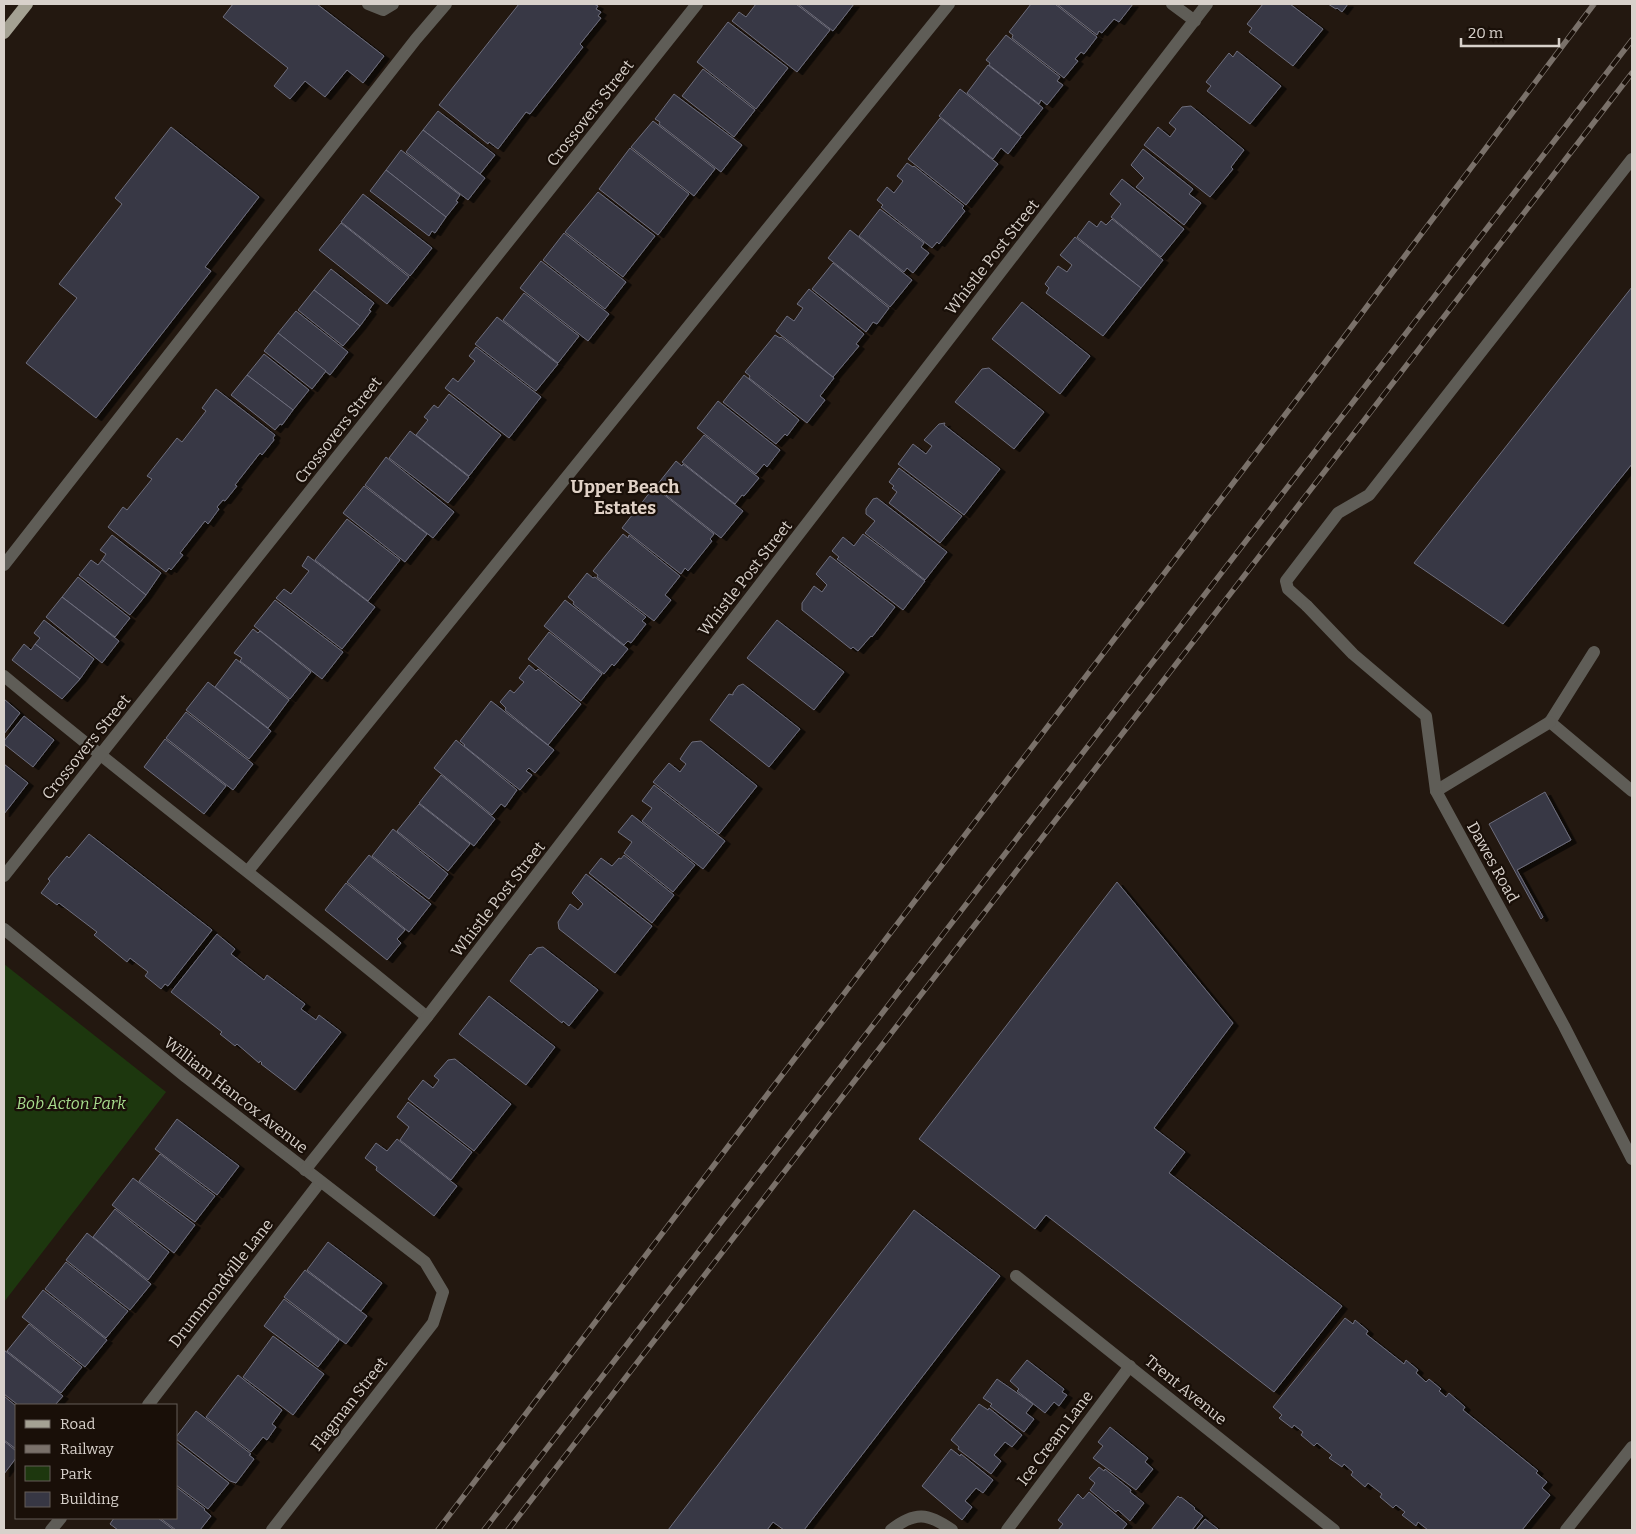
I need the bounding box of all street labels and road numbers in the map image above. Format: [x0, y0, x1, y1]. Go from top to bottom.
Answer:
street label: Crossovers Street [543, 56, 638, 170]
street label: Whistle Post Street [941, 195, 1043, 318]
street label: Crossovers Street [291, 373, 386, 487]
street label: Whistle Post Street [694, 516, 796, 639]
street label: Crossovers Street [38, 690, 134, 803]
street label: Dawes Road [1463, 818, 1523, 906]
street label: Whistle Post Street [447, 837, 549, 960]
street label: William Hancox Avenue [160, 1033, 312, 1157]
street label: Drummondville Lane [165, 1215, 277, 1351]
street label: Trent Avenue [1141, 1351, 1231, 1429]
street label: Flagman Street [307, 1353, 391, 1454]
street label: Ice Cream Lane [1013, 1387, 1097, 1489]

